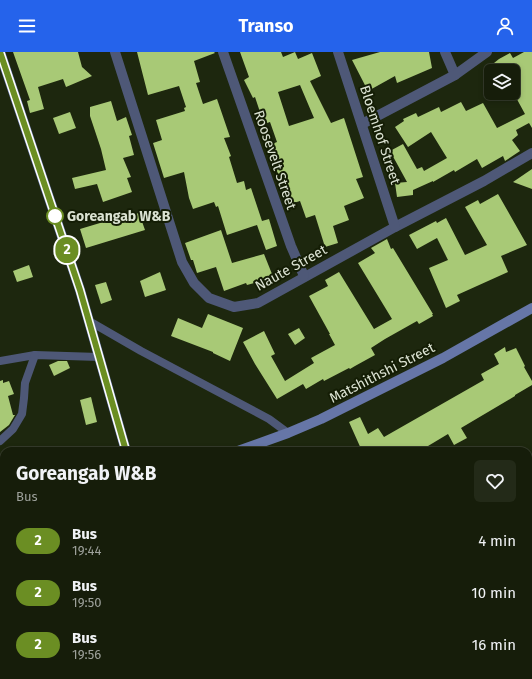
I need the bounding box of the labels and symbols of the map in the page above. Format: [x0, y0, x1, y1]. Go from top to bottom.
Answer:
street label: Bloemhof Street [356, 83, 404, 188]
street label: Roosevelt Street [250, 108, 300, 213]
marker: Goreangab W&B [46, 207, 64, 225]
place label: Goreangab W&B [67, 208, 171, 225]
line badge: 2 [54, 237, 80, 263]
street label: Naute Street [252, 241, 331, 295]
street label: Matshithshi Street [327, 339, 438, 407]

